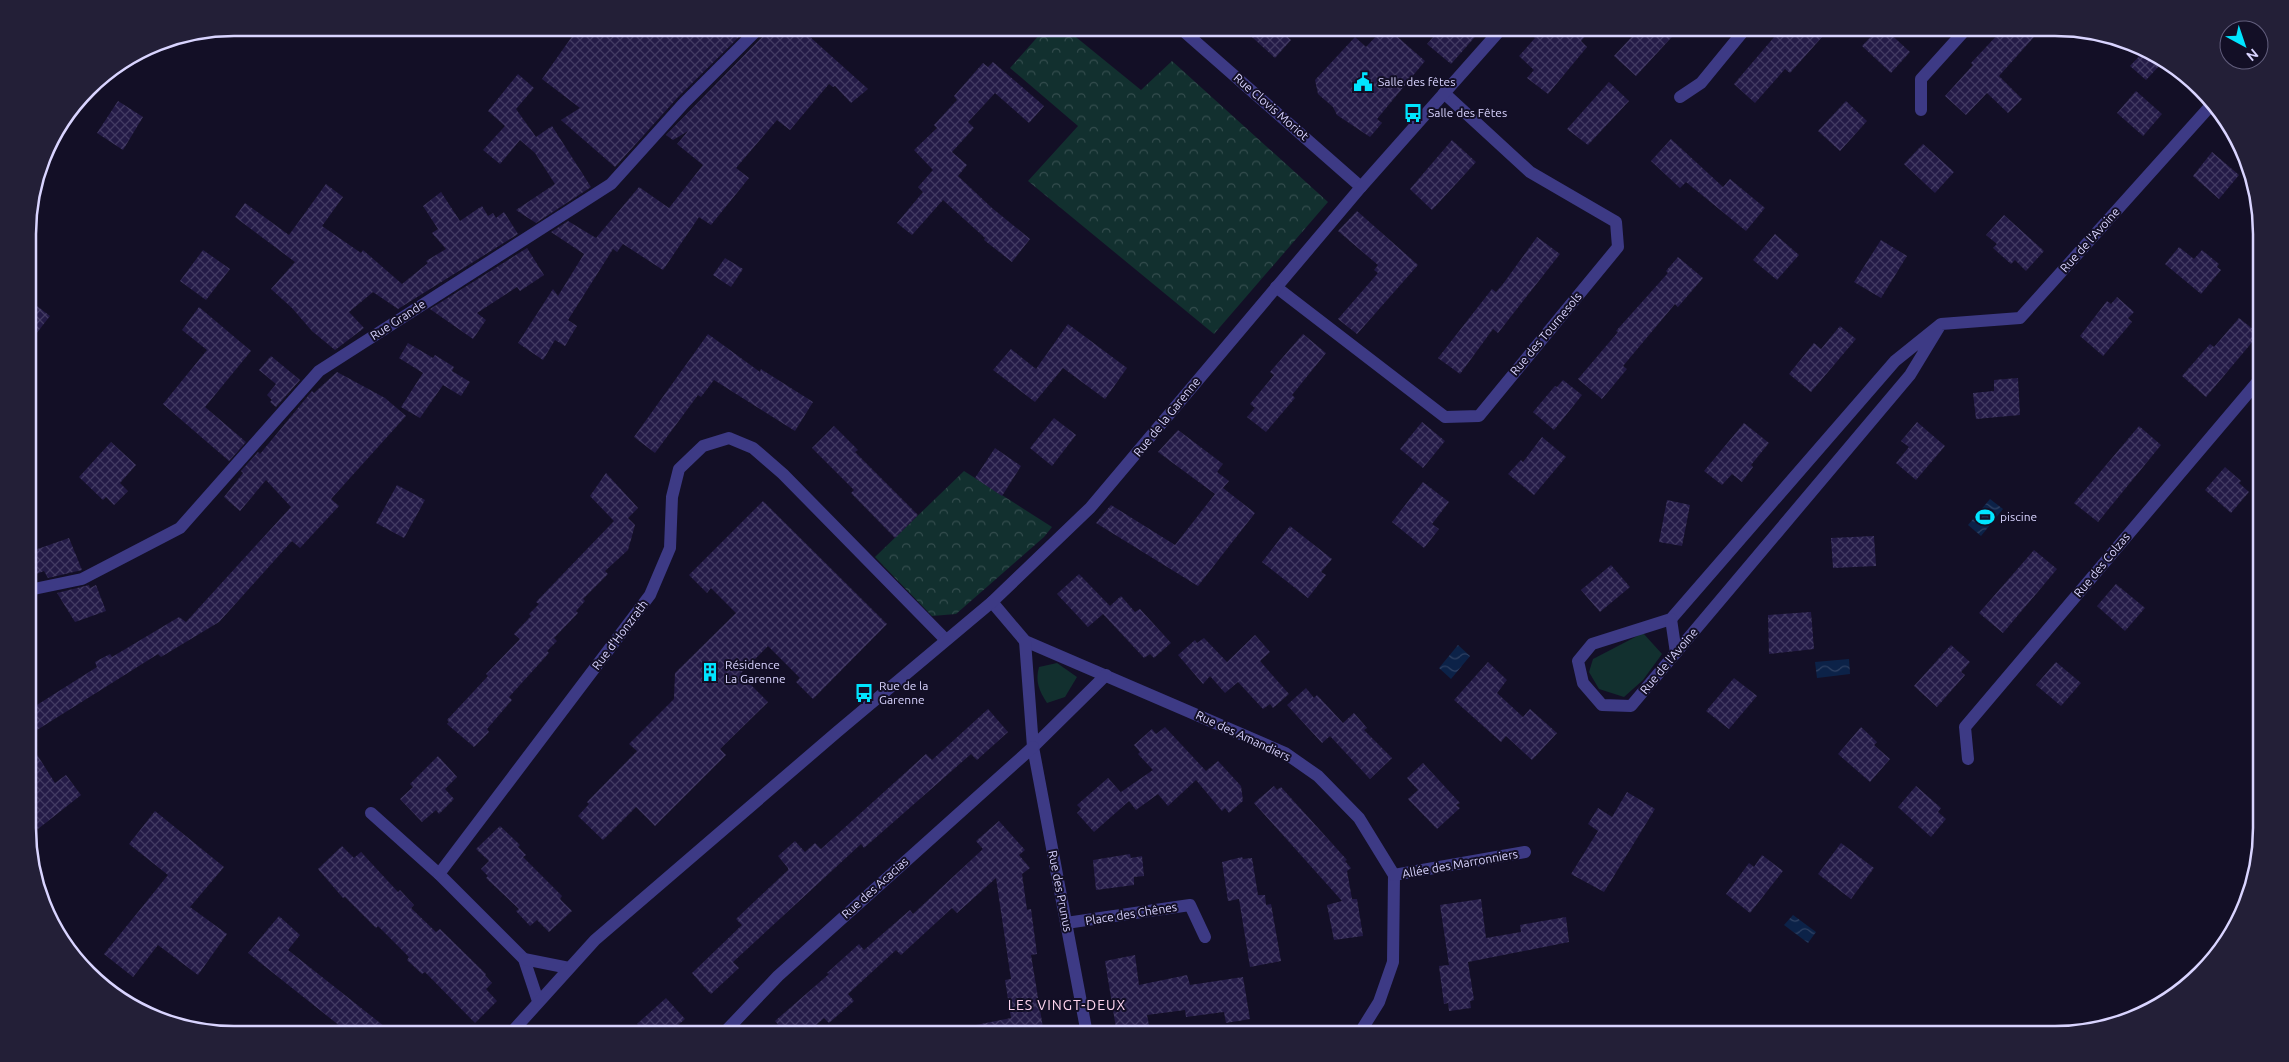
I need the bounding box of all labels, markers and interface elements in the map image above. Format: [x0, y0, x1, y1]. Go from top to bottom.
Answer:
north arrow [2219, 20, 2269, 70]
text: N [2243, 45, 2262, 64]
street label: Rue Clovis Moriot [1231, 71, 1311, 143]
public building icon: Salle des fêtes [1352, 71, 1374, 93]
place label: Salle des fêtes [1378, 75, 1455, 88]
bus stop icon: Salle des Fêtes [1402, 102, 1424, 124]
place label: Salle des Fêtes [1428, 106, 1507, 119]
street label: Rue de l'Avoine [2057, 205, 2122, 275]
street label: Rue des Tournesols [1507, 290, 1584, 378]
street label: Rue Grande [368, 297, 428, 342]
street label: Rue de la Garenne [1131, 375, 1202, 459]
sports icon: piscine [1974, 506, 1996, 528]
place label: piscine [2000, 510, 2037, 523]
street label: Rue des Colzas [2071, 530, 2132, 599]
street label: Rue d'Honzrath [589, 597, 650, 672]
street label: Rue de l'Avoine [1637, 625, 1700, 696]
place label: Résidence La Garenne [725, 658, 786, 685]
building icon: Résidence La Garenne [699, 661, 721, 683]
place label: Rue de la Garenne [879, 679, 928, 706]
bus stop icon: Rue de la Garenne [853, 682, 875, 704]
street label: Rue des Amandiers [1194, 708, 1293, 763]
street label: Allée des Marronniers [1401, 847, 1519, 880]
street label: Rue des Prunus [1046, 849, 1075, 933]
street label: Rue des Acacias [839, 854, 910, 921]
street label: Place des Chênes [1084, 900, 1178, 927]
district label: LES VINGT-DEUX [1008, 997, 1126, 1013]

